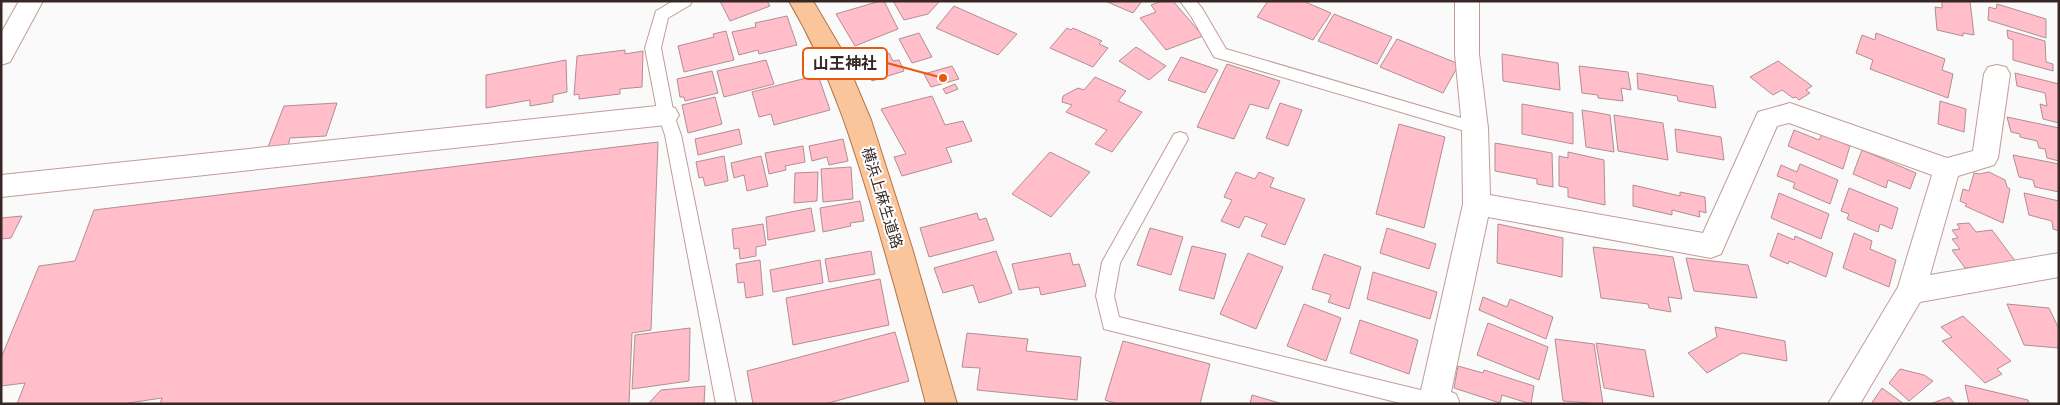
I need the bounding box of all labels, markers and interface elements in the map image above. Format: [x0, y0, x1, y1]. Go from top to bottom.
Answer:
callout: 山王神社 [803, 48, 887, 79]
text: 山王神社 [813, 54, 877, 73]
street label: 横浜上麻生道路 [858, 145, 906, 251]

